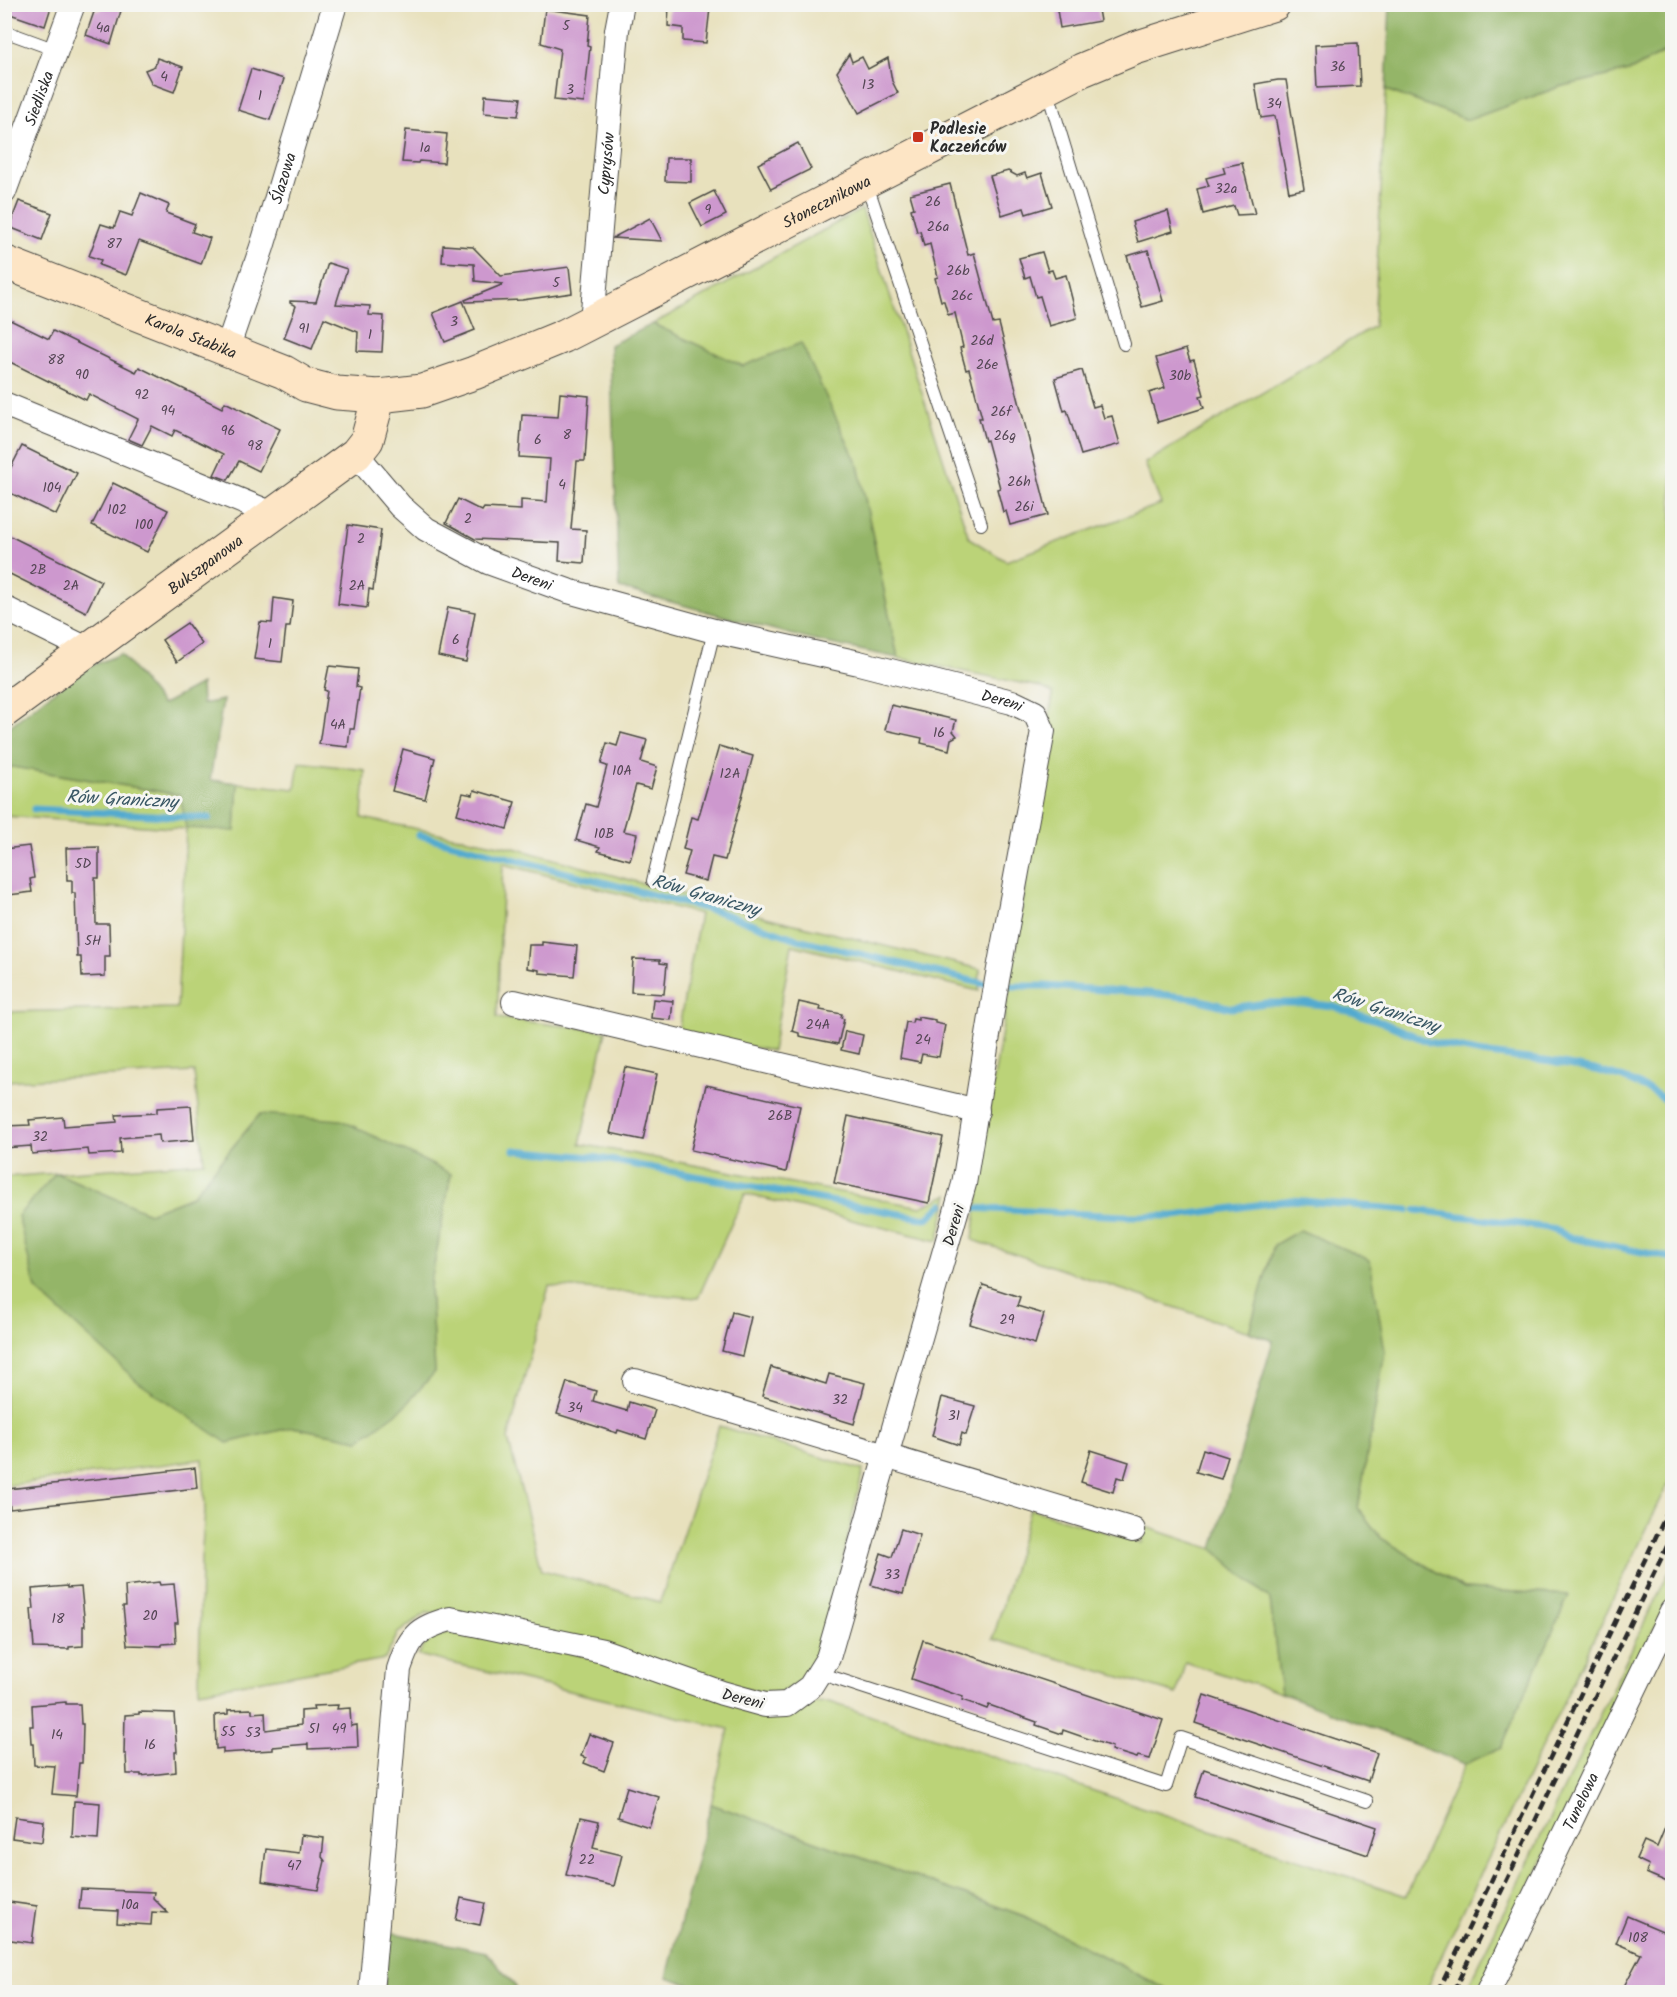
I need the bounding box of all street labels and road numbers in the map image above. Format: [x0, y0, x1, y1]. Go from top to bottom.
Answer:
street label: Siedliska [18, 68, 61, 130]
street label: Cyprysów [592, 131, 622, 196]
street label: Ślazowa [265, 150, 304, 207]
street label: Słonecznikowa [778, 169, 876, 236]
street label: Karola Stabika [141, 308, 240, 366]
street label: Bukszpanowa [163, 529, 249, 602]
street label: Dereni [507, 560, 557, 599]
street label: Dereni [978, 684, 1028, 720]
street label: Dereni [937, 1200, 973, 1249]
street label: Dereni [719, 1682, 767, 1717]
street label: Tunelowa [1557, 1769, 1606, 1835]

